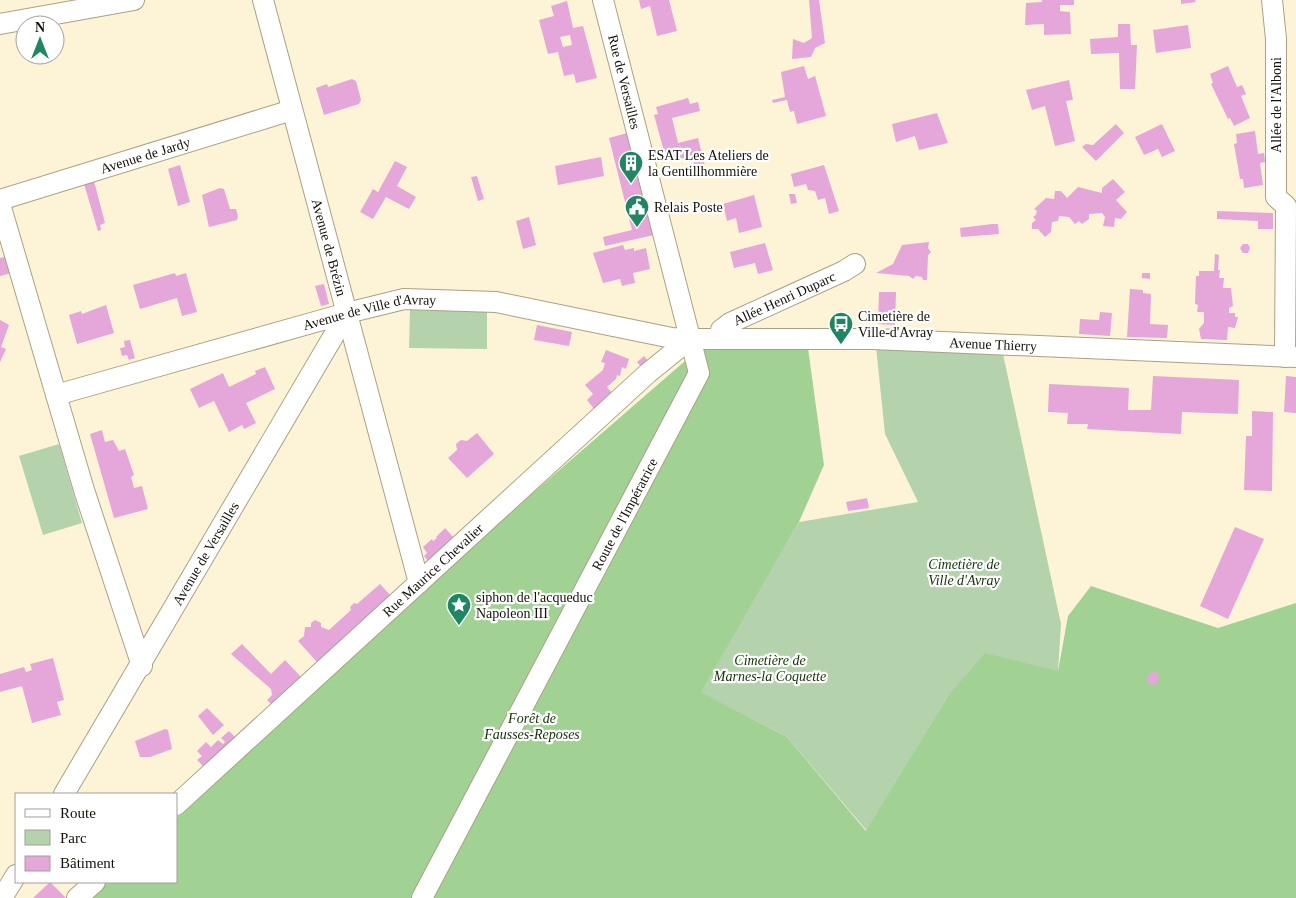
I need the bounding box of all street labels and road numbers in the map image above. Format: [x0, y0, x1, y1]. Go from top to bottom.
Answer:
street label: Rue de Versailles [605, 33, 643, 131]
street label: Allée de l'Alboni [1269, 57, 1284, 153]
street label: Avenue de Jardy [99, 134, 192, 176]
street label: Avenue de Brézin [309, 197, 349, 298]
street label: Allée Henri Duparc [731, 269, 838, 328]
street label: Avenue de Ville d'Avray [301, 291, 437, 333]
street label: Avenue Thierry [949, 335, 1037, 353]
street label: Route de l'Impératrice [589, 456, 660, 573]
street label: Avenue de Versailles [169, 499, 242, 608]
street label: Rue Maurice Chevalier [379, 520, 486, 620]

